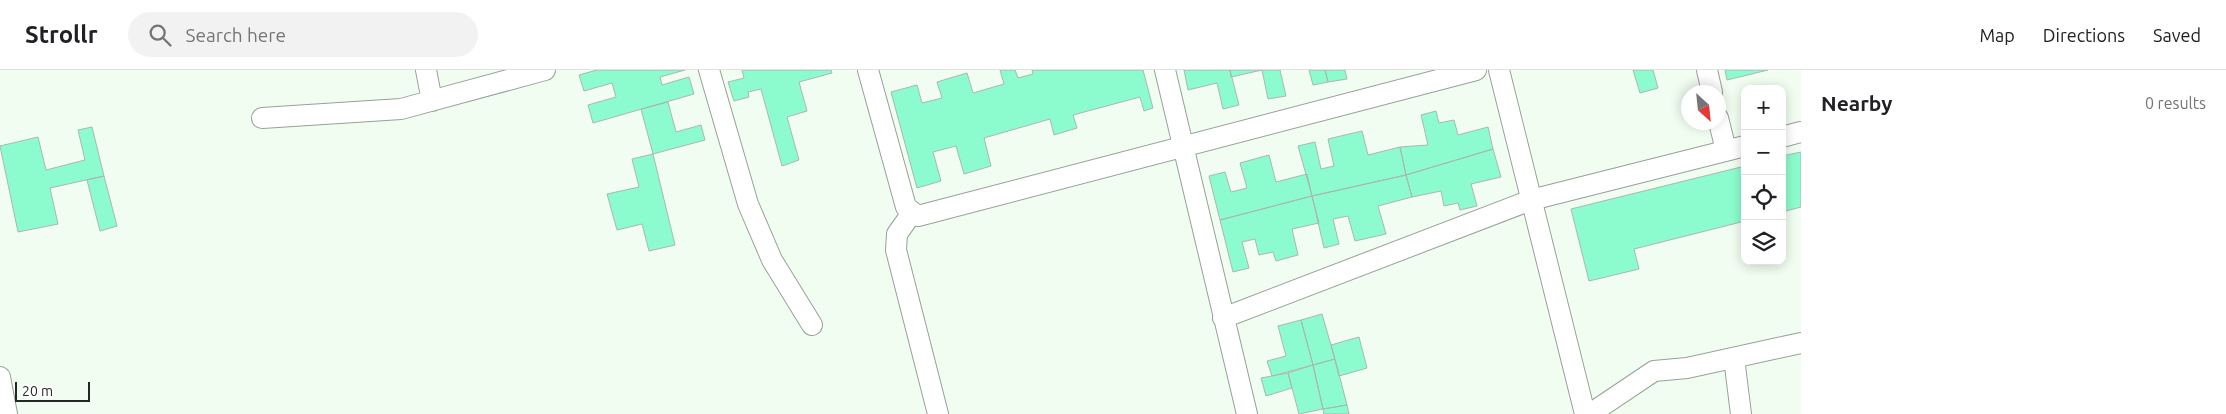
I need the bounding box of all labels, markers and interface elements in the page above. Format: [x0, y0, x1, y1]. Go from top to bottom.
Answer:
search box [128, 12, 478, 57]
text: Strollr [25, 21, 98, 48]
icon: search [146, 21, 174, 49]
text: Search here [186, 24, 286, 46]
text: Map [1979, 25, 2015, 45]
text: Directions [2043, 25, 2125, 45]
text: Saved [2153, 25, 2201, 45]
north arrow [1681, 85, 1726, 130]
map controls [1741, 85, 1786, 265]
button: + [1741, 85, 1786, 130]
text: Nearby [1821, 91, 1892, 115]
text: 0 results [2145, 94, 2206, 112]
button: − [1741, 130, 1786, 175]
button: locate [1741, 175, 1786, 220]
button: layers [1741, 220, 1786, 265]
scale bar [15, 379, 90, 402]
text: 20 m [22, 383, 53, 399]

